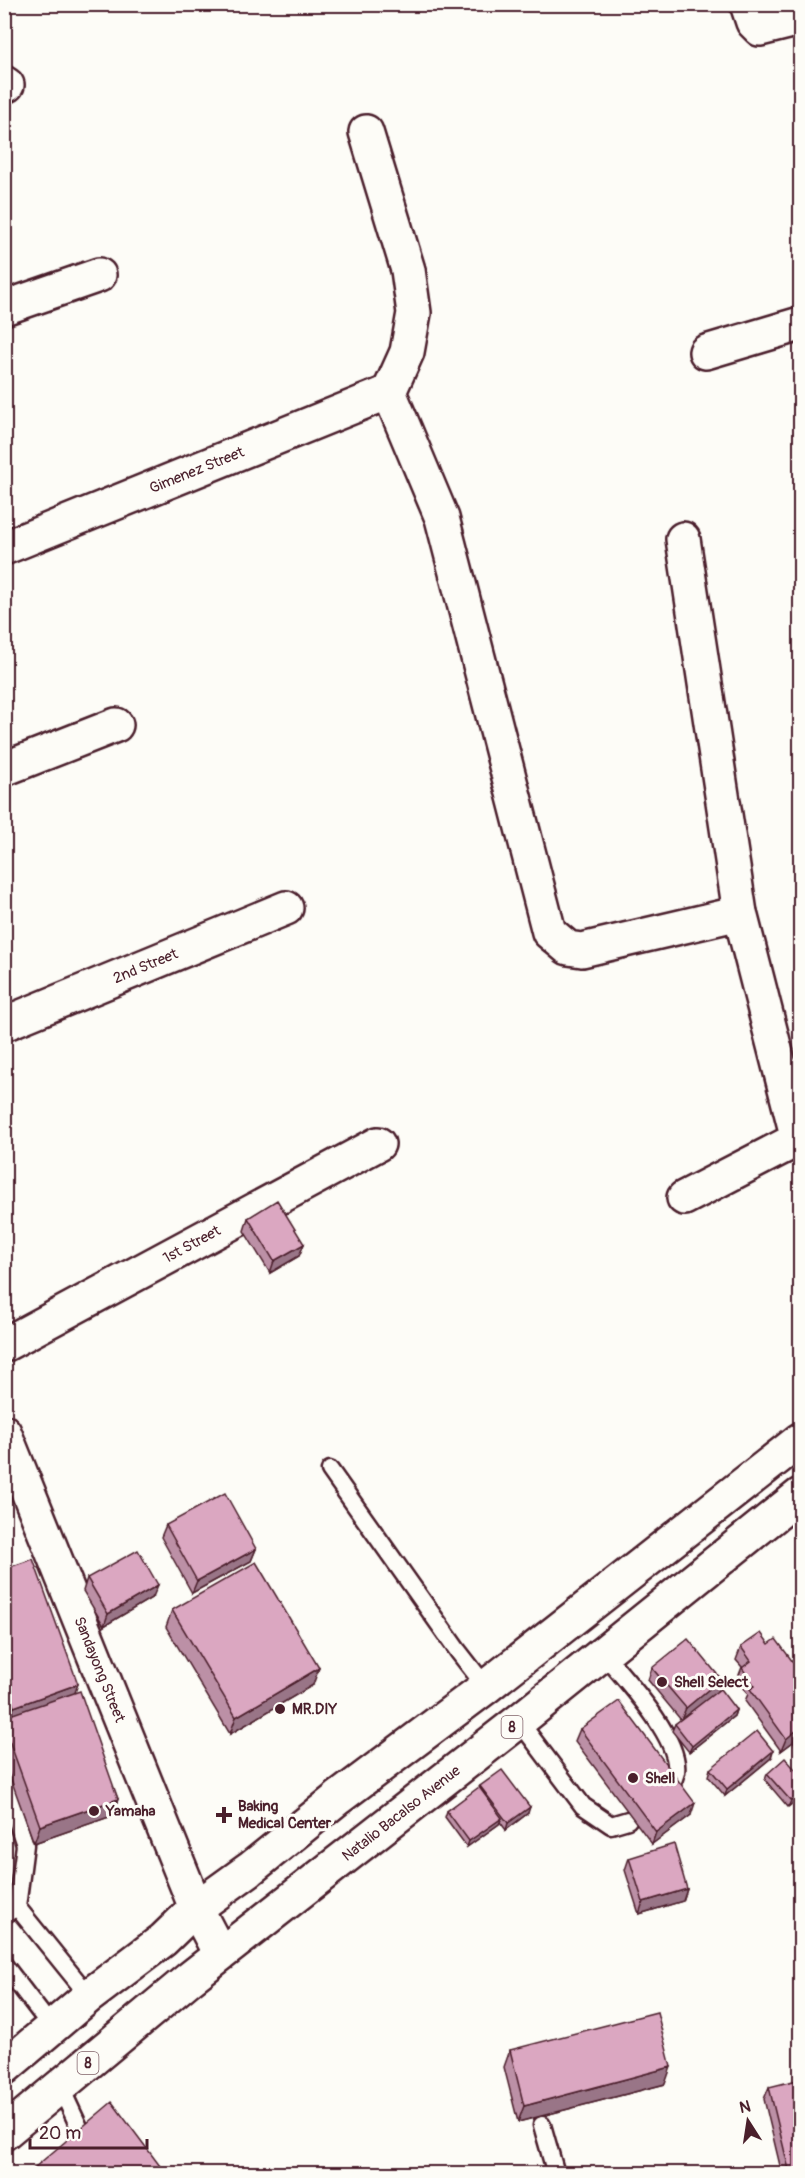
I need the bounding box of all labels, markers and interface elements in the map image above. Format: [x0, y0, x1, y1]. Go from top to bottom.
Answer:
street label: Gimenez Street [147, 442, 248, 498]
street label: 2nd Street [111, 944, 182, 988]
street label: 1st Street [160, 1221, 225, 1268]
street label: Sandayong Street [69, 1614, 130, 1726]
place label: Shell Select [674, 1673, 749, 1692]
marker: Shell Select [655, 1675, 669, 1689]
place label: MR.DIY [292, 1700, 337, 1719]
marker: MR.DIY [273, 1702, 287, 1716]
road number: 8 [502, 1716, 522, 1738]
street label: Natalio Bacalso Avenue [338, 1761, 465, 1866]
place label: Shell [645, 1769, 675, 1788]
marker: Shell [626, 1771, 640, 1785]
place label: Baking Medical Center [238, 1797, 332, 1833]
place label: Yamaha [105, 1802, 155, 1821]
marker: Yamaha [87, 1804, 101, 1818]
marker: Baking Medical Center [215, 1806, 233, 1824]
road number: 8 [78, 2052, 98, 2074]
north arrow [718, 2091, 778, 2151]
text: N [738, 2096, 753, 2118]
scale bar [30, 2112, 147, 2150]
text: 20 m [39, 2122, 81, 2145]

